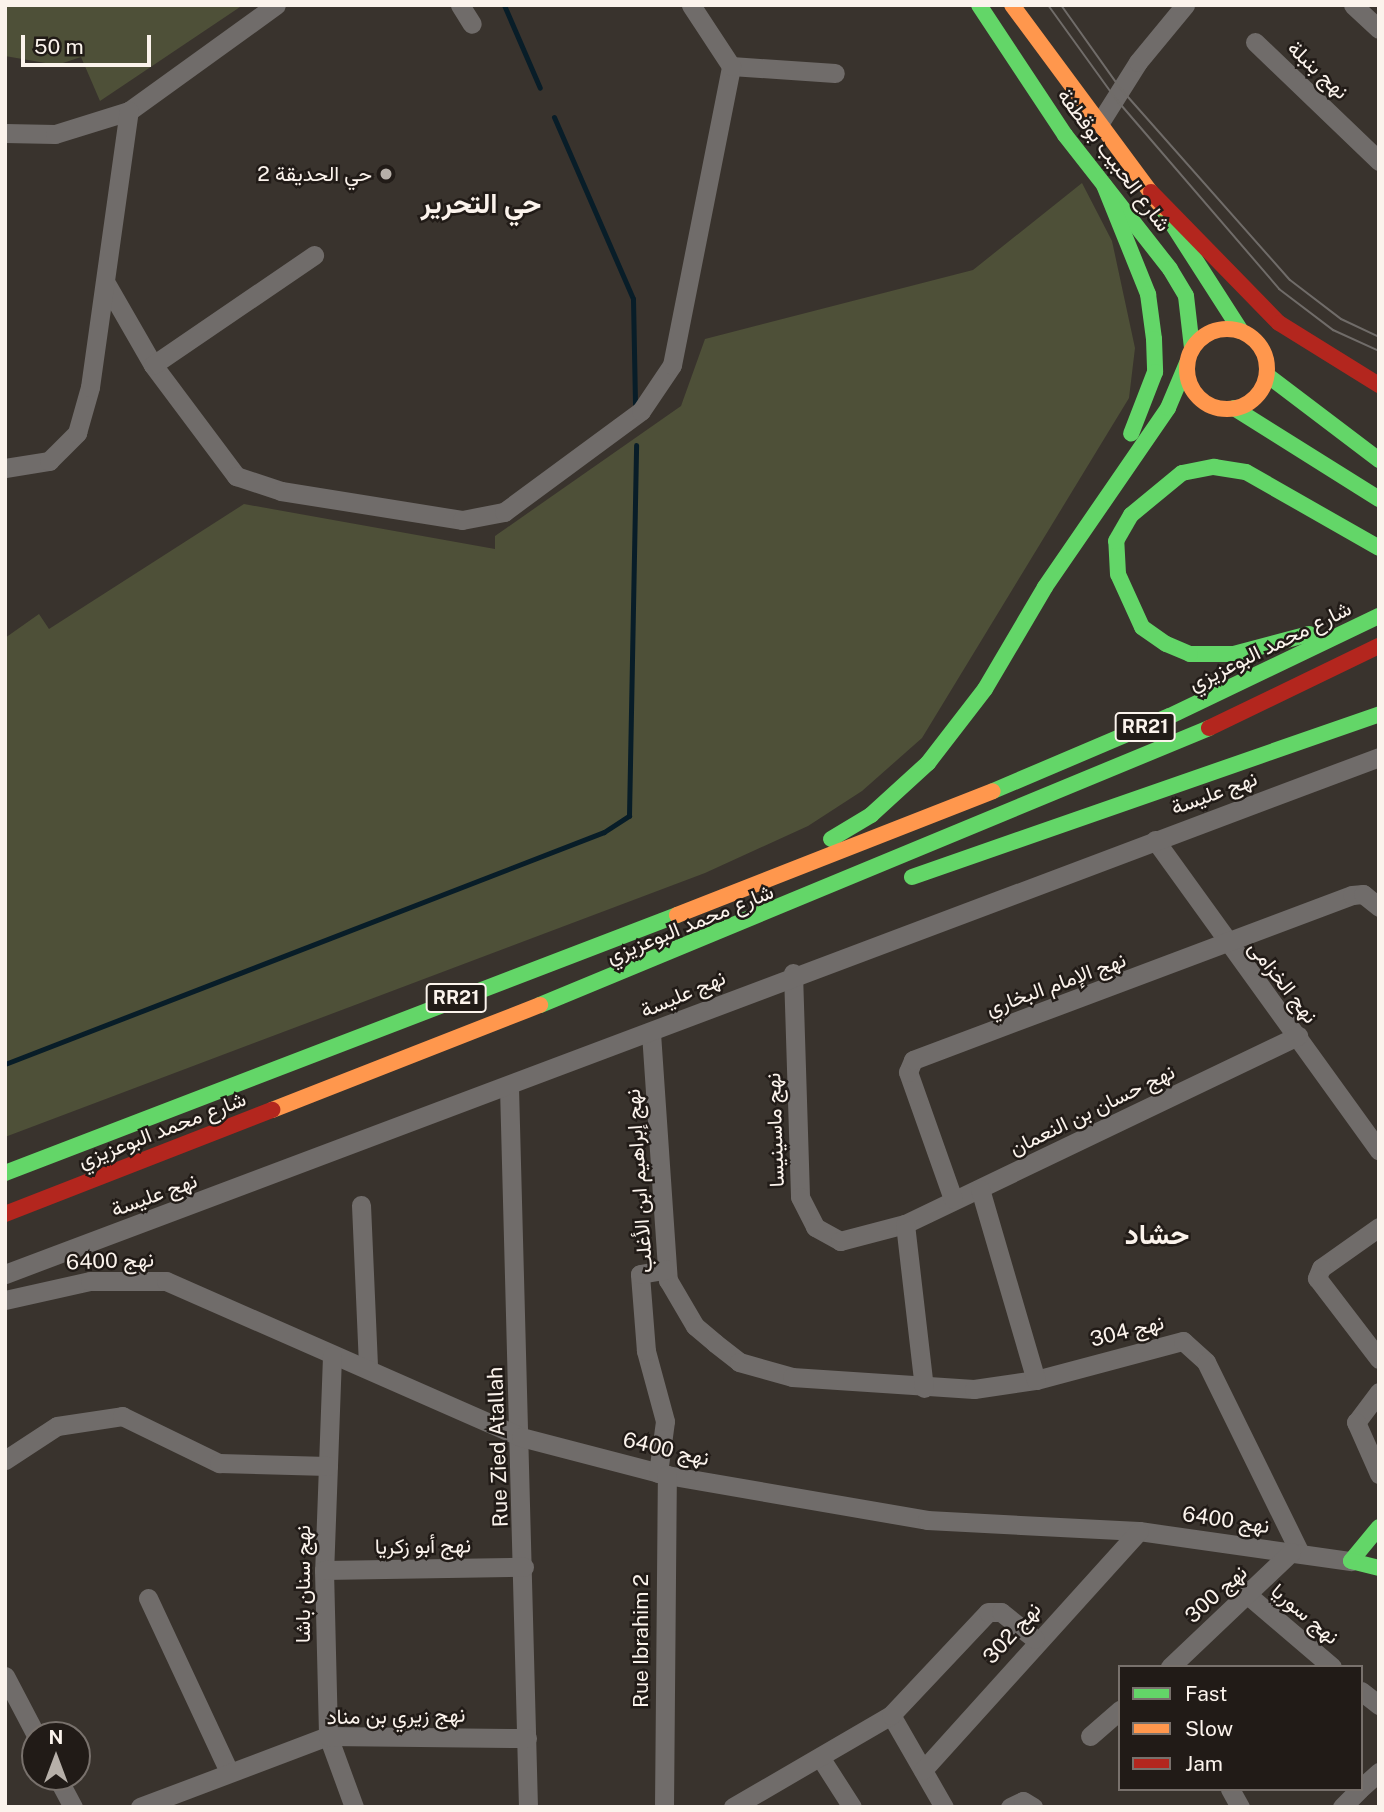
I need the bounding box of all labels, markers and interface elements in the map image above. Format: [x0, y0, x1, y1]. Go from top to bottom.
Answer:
scale bar [24, 21, 154, 65]
text: 50 m [34, 34, 84, 59]
street label: نهج بنبلة [1282, 36, 1354, 104]
street label: شارع الحبيب بوقطفة [1052, 83, 1176, 237]
place label: حي الحديقة 2 [257, 161, 372, 187]
marker: حي الحديقة 2 [378, 166, 394, 182]
district label: حي التحرير [421, 186, 541, 220]
street label: شارع محمد البوعزيزي [1185, 596, 1355, 696]
road number: RR21 [1114, 712, 1176, 742]
street label: نهج عليسة [1167, 766, 1261, 820]
street label: شارع محمد البوعزيزي [603, 879, 777, 969]
street label: نهج الخزامى [1243, 936, 1323, 1028]
street label: نهج الإمام البخاري [983, 947, 1129, 1021]
street label: نهج عليسة [637, 965, 729, 1023]
road number: RR21 [424, 982, 488, 1014]
street label: نهج حسان بن النعمان [1005, 1059, 1179, 1161]
street label: نهج ماسينيسا [760, 1072, 790, 1188]
street label: شارع محمد البوعزيزي [74, 1086, 250, 1174]
street label: نهج إبراهيم ابن الأغلب [620, 1088, 658, 1274]
street label: نهج عليسة [107, 1168, 201, 1222]
district label: حشاد [1125, 1217, 1189, 1251]
street label: نهج 6400 [66, 1247, 154, 1275]
street label: نهج 304 [1088, 1310, 1166, 1352]
street label: Rue Zied Atallah [483, 1366, 513, 1528]
street label: نهج 6400 [620, 1427, 712, 1471]
street label: نهج 6400 [1181, 1501, 1271, 1539]
street label: نهج سنان باشا [290, 1525, 316, 1643]
street label: نهج أبو زكريا [375, 1533, 471, 1559]
street label: نهج 300 [1180, 1560, 1252, 1628]
street label: Rue Ibrahim 2 [628, 1574, 654, 1708]
street label: نهج سوريا [1266, 1578, 1344, 1650]
street label: نهج 302 [978, 1597, 1046, 1669]
legend [1118, 1665, 1363, 1791]
text: Fast [1185, 1681, 1227, 1706]
street label: نهج زيري بن مناد [326, 1702, 466, 1730]
text: Slow [1185, 1716, 1233, 1741]
north arrow [21, 1721, 91, 1791]
text: N [49, 1726, 63, 1748]
text: Jam [1185, 1751, 1223, 1776]

